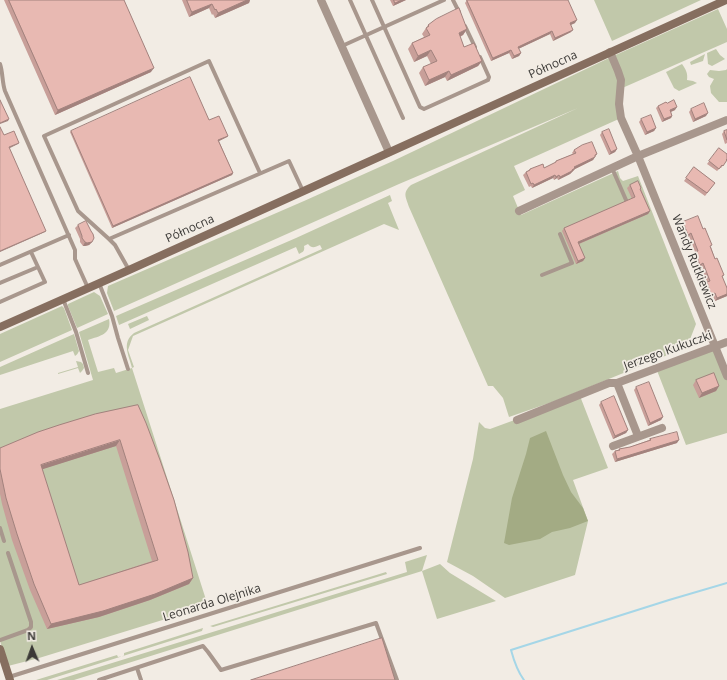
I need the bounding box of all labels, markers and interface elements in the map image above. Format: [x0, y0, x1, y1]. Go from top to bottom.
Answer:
street label: Północna [526, 48, 580, 82]
street label: Północna [163, 212, 217, 246]
street label: Wandy Rutkiewicz [669, 213, 719, 311]
street label: Jerzego Kukuczki [622, 328, 714, 374]
street label: Leonarda Olejnika [161, 581, 263, 625]
north arrow [12, 628, 52, 668]
text: N [27, 628, 36, 643]

